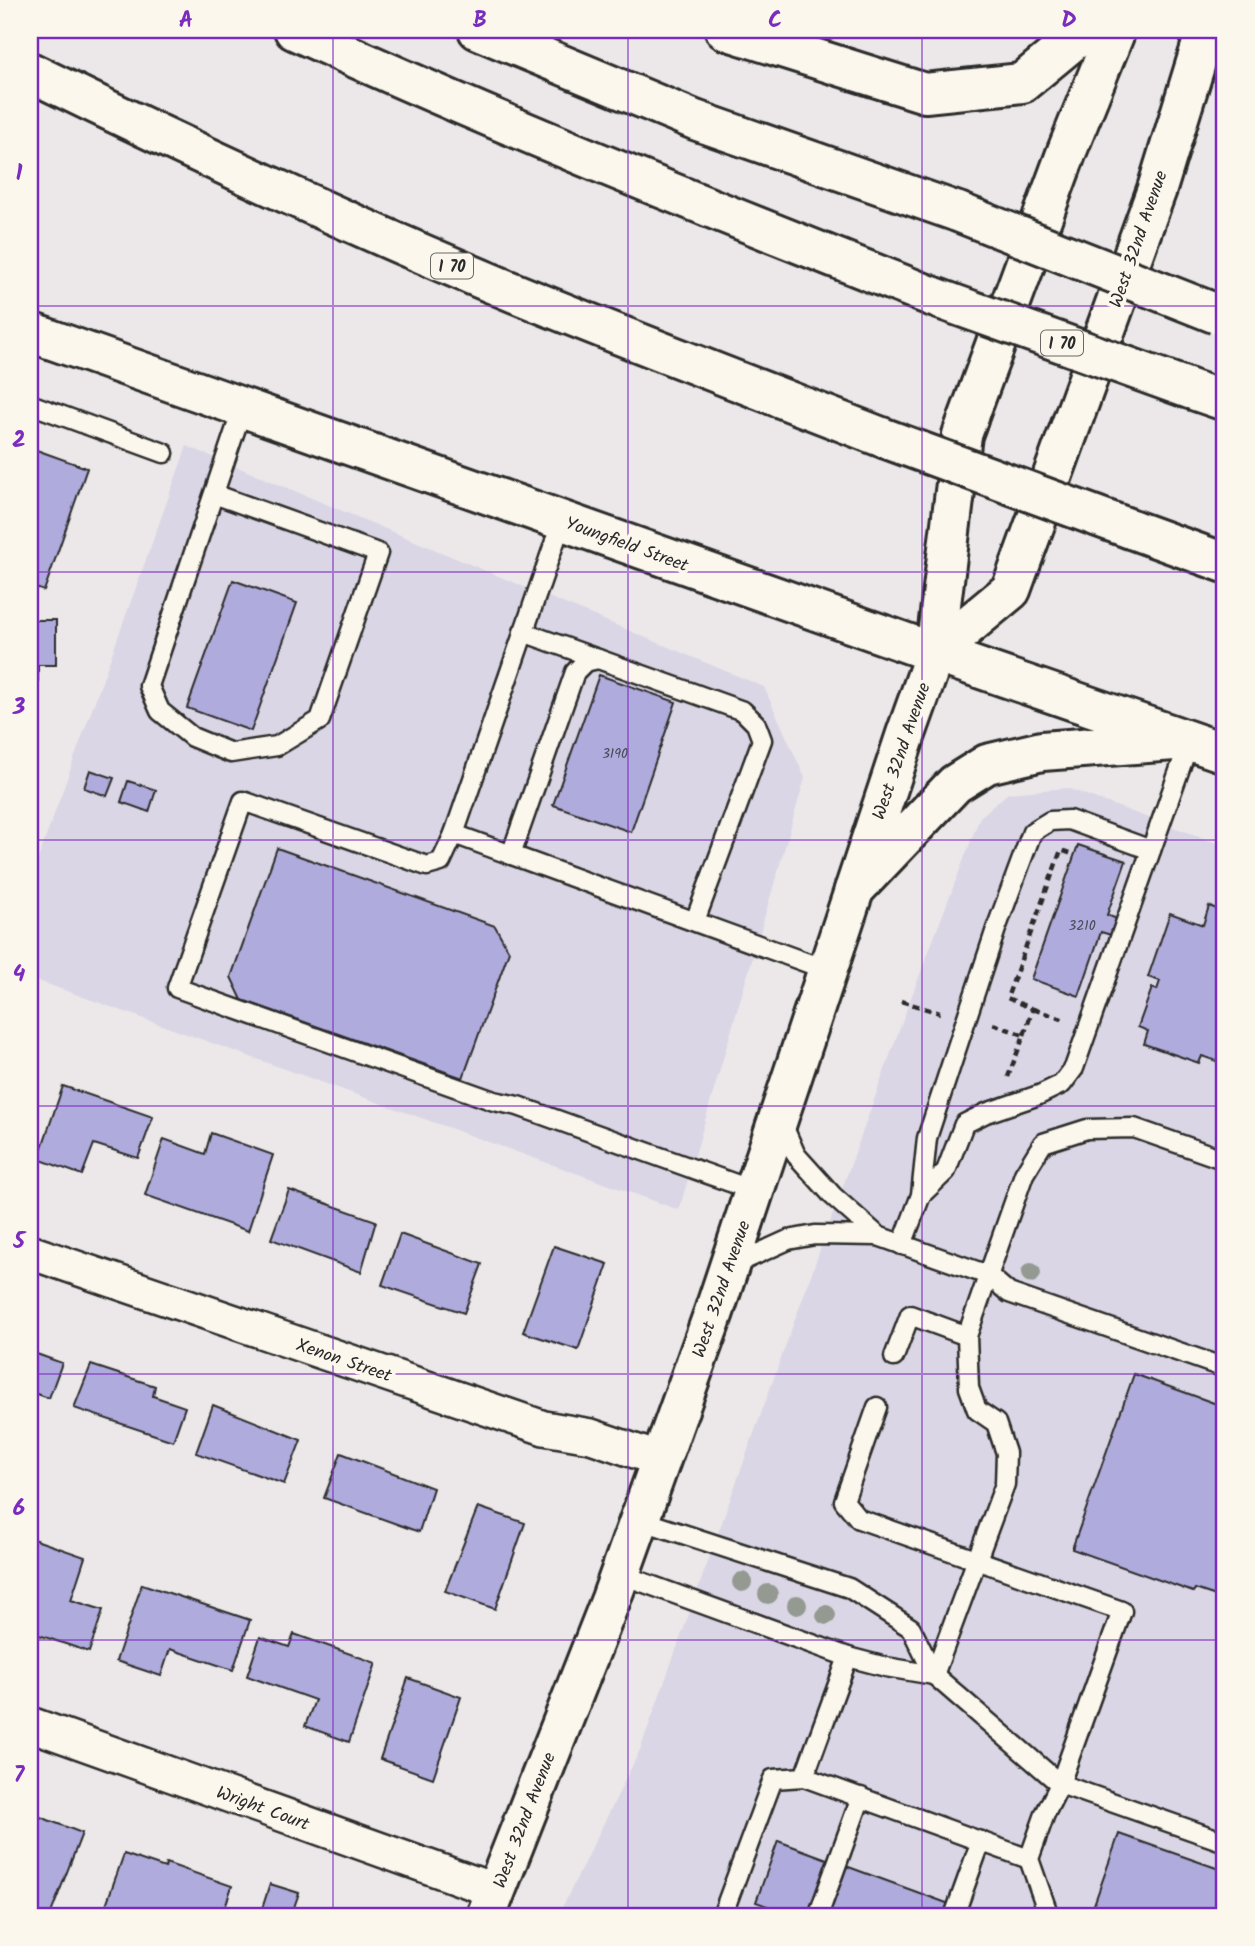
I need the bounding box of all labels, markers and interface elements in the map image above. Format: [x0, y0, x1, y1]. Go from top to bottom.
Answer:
text: A [179, 3, 193, 39]
text: B [473, 3, 487, 39]
text: C [768, 3, 782, 39]
text: D [1061, 3, 1077, 39]
text: 1 [16, 156, 23, 192]
street label: West 32nd Avenue [1102, 167, 1176, 312]
road number: I 70 [431, 254, 473, 278]
road number: I 70 [1041, 330, 1083, 356]
text: 2 [12, 423, 26, 459]
street label: Youngfield Street [561, 510, 693, 581]
street label: West 32nd Avenue [865, 679, 939, 824]
text: 3 [12, 690, 26, 726]
house number: 3190 [602, 743, 628, 765]
house number: 3210 [1068, 915, 1096, 937]
text: 4 [13, 957, 26, 993]
street label: West 32nd Avenue [685, 1217, 759, 1362]
text: 5 [12, 1224, 27, 1260]
street label: Xenon Street [292, 1332, 396, 1392]
text: 6 [13, 1491, 25, 1527]
street label: West 32nd Avenue [486, 1748, 565, 1893]
text: 7 [14, 1758, 26, 1794]
street label: Wright Court [212, 1779, 314, 1840]

